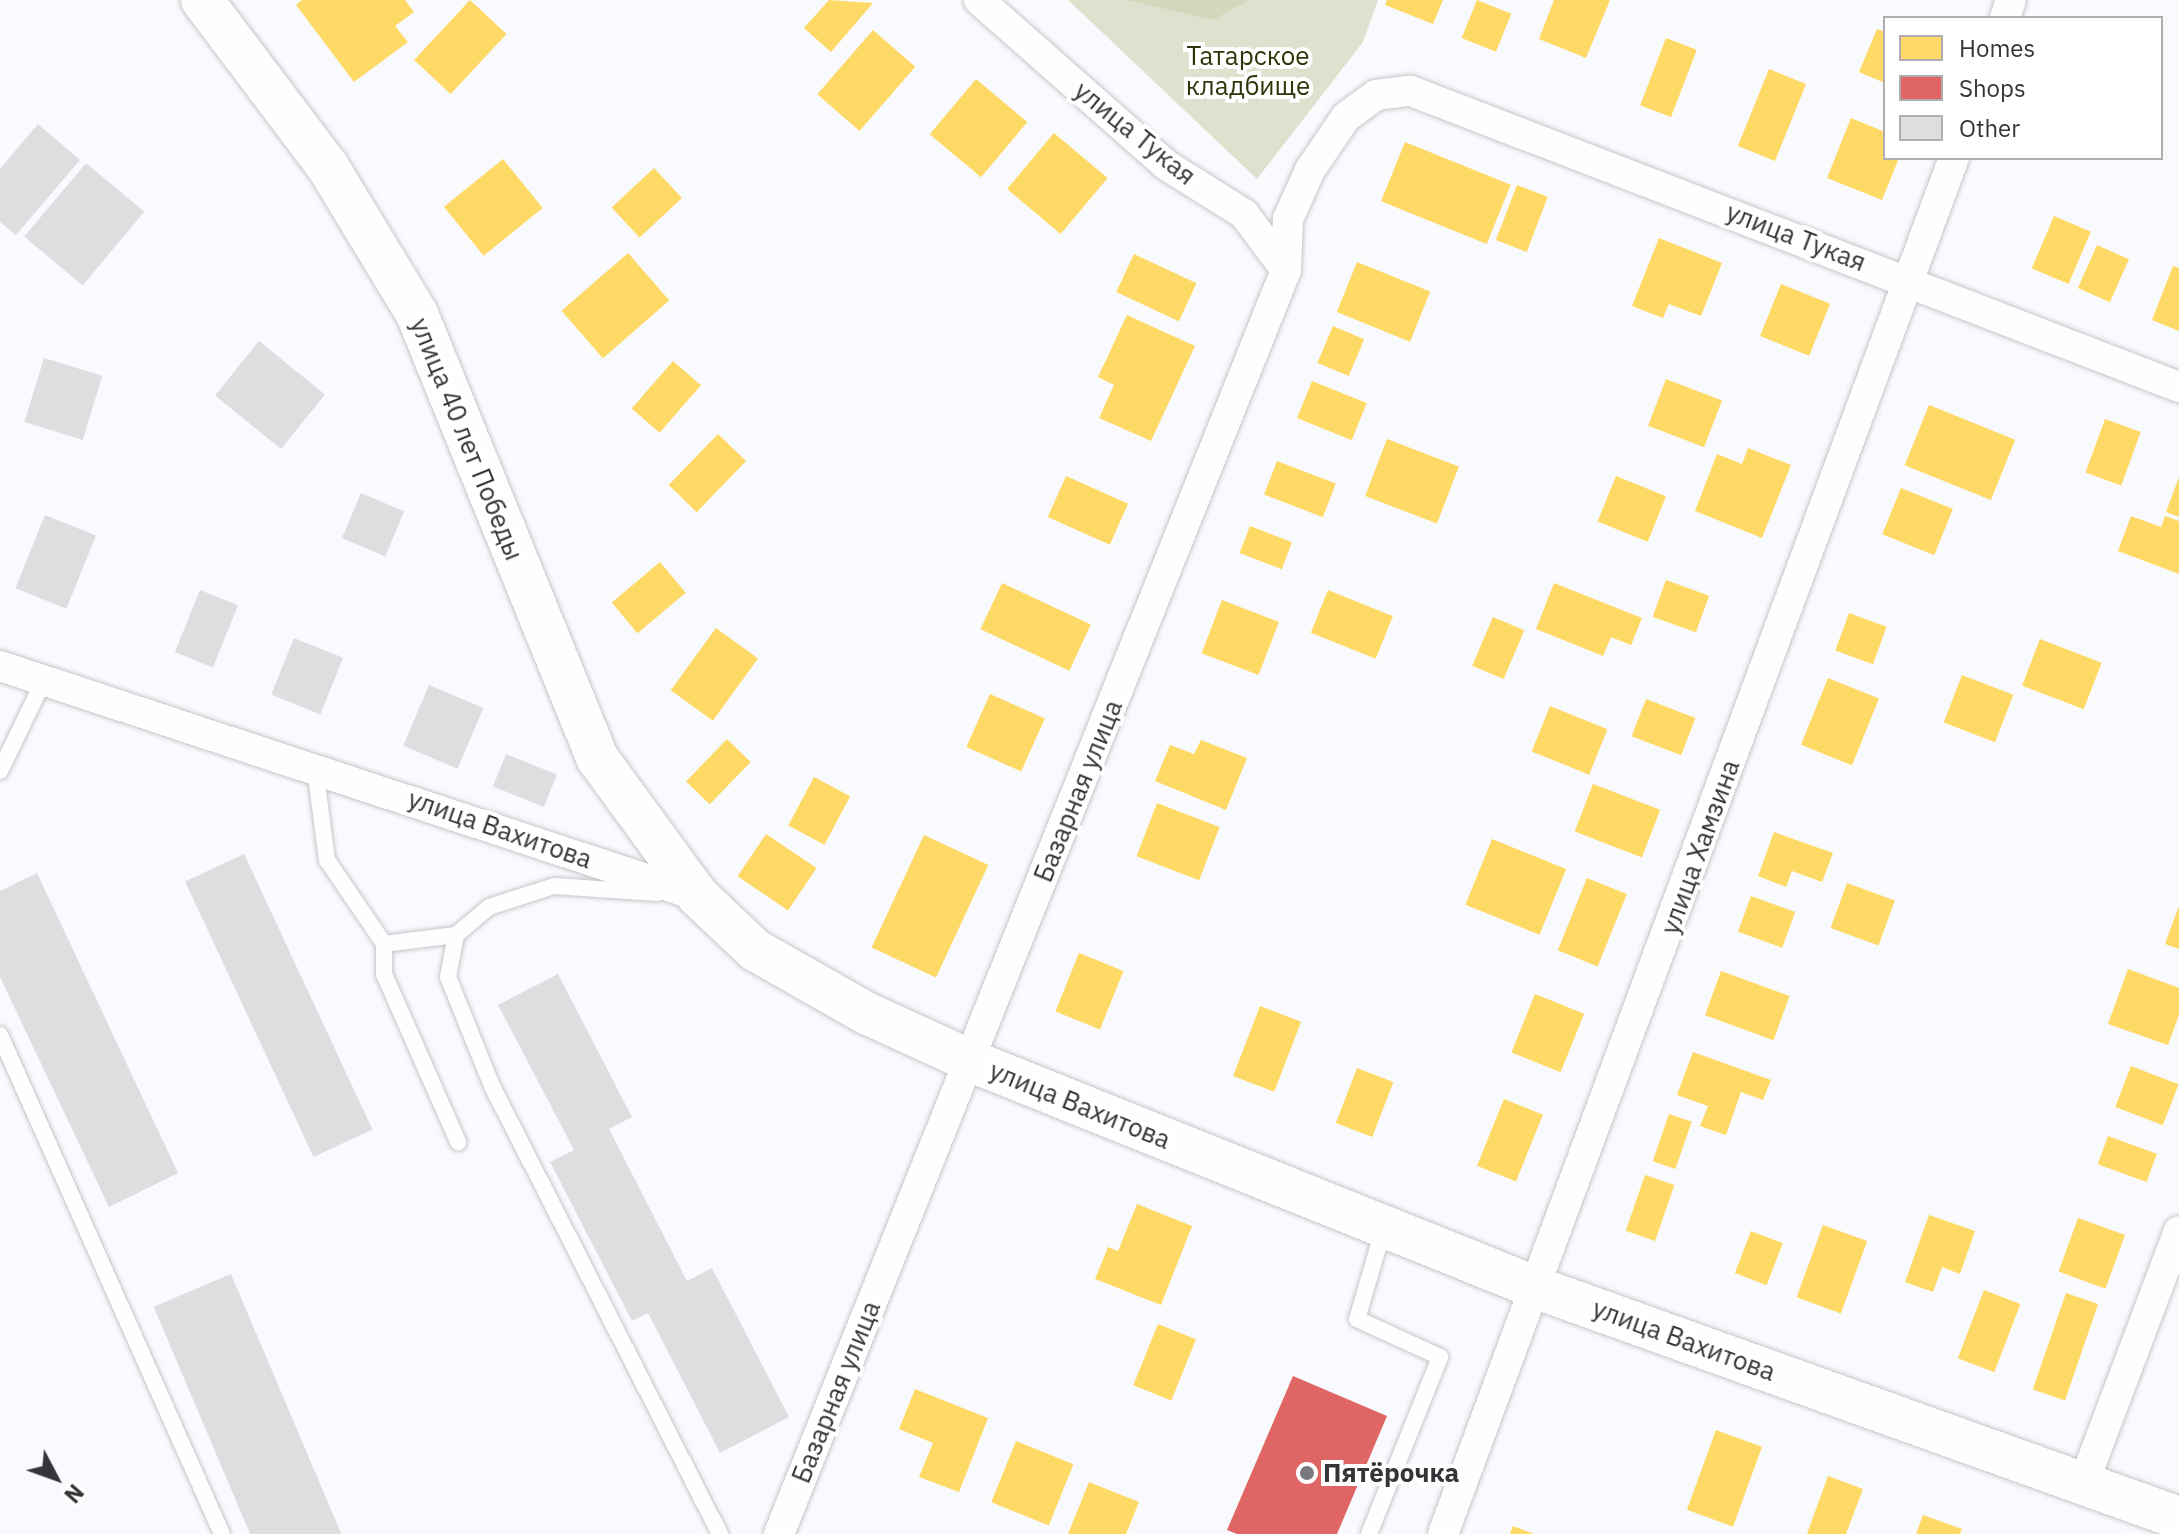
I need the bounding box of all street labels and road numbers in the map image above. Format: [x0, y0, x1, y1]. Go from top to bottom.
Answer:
street label: улица Тукая [1068, 75, 1202, 191]
street label: улица Тукая [1722, 196, 1870, 278]
street label: улица 40 лет Победы [404, 313, 530, 565]
street label: Базарная улица [1027, 695, 1129, 887]
street label: улица Хамзина [1654, 756, 1746, 938]
street label: улица Вахитова [404, 783, 596, 875]
street label: улица Вахитова [985, 1055, 1175, 1155]
street label: улица Вахитова [1588, 1292, 1780, 1388]
street label: Базарная улица [785, 1296, 887, 1488]

